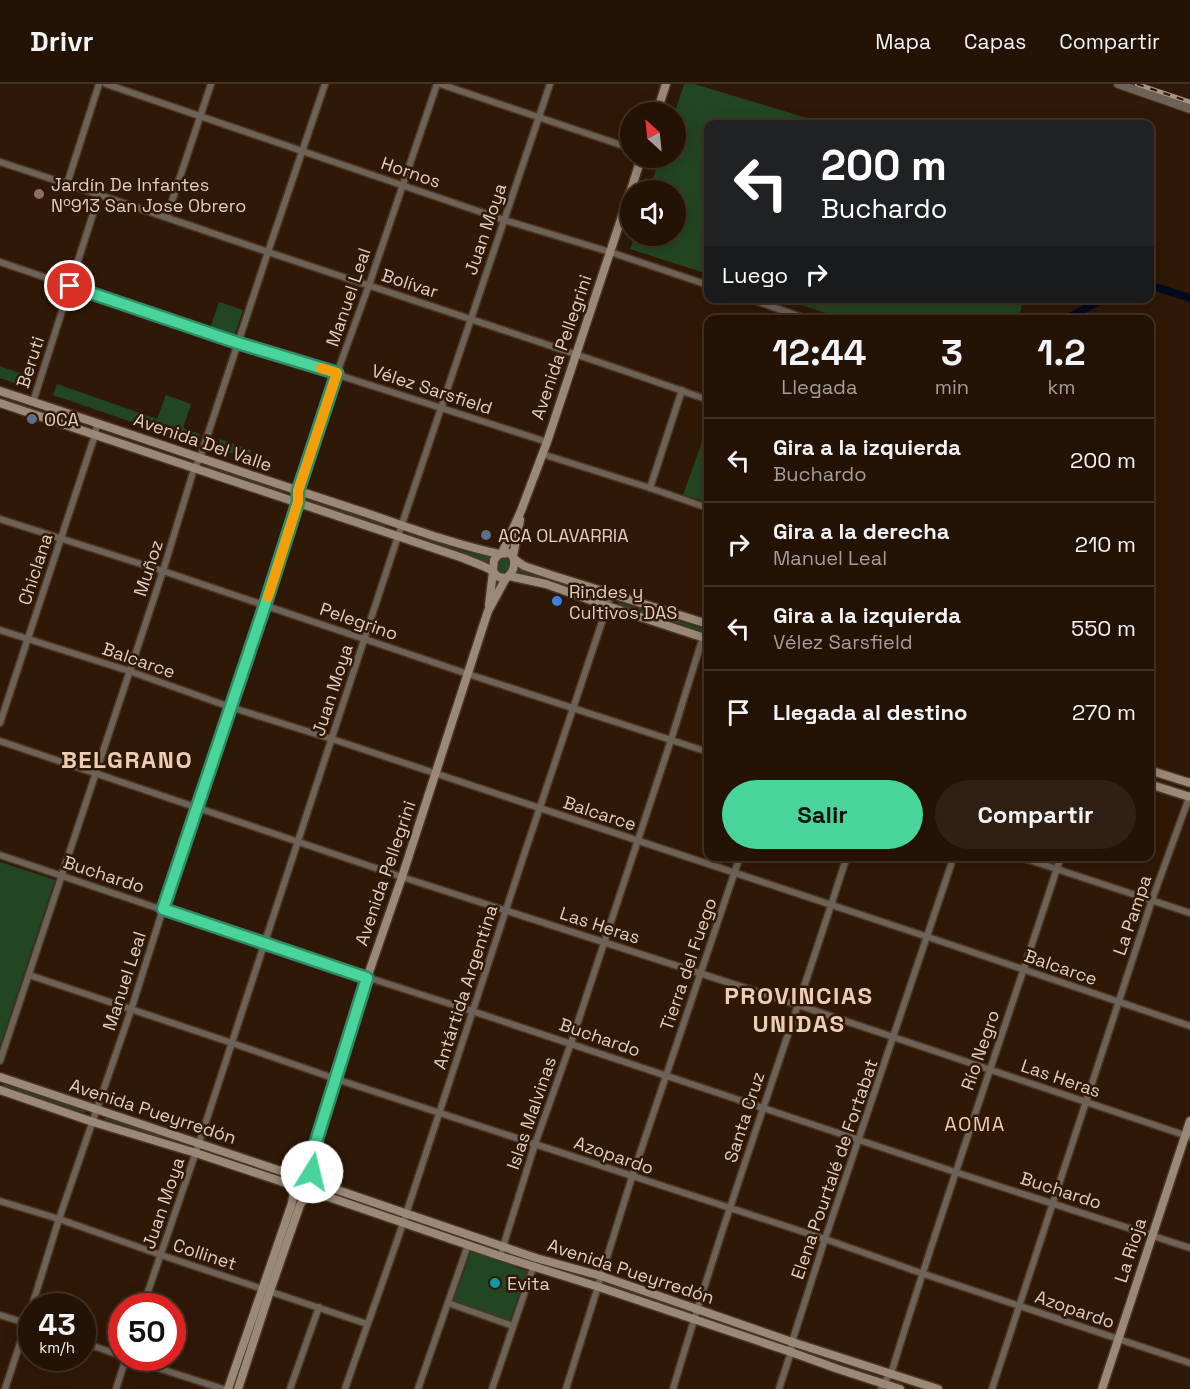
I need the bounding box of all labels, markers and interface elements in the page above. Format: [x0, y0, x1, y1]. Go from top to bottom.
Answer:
text: Drivr [30, 23, 94, 59]
text: Mapa [875, 28, 931, 55]
text: Capas [964, 28, 1026, 55]
text: Compartir [1059, 28, 1160, 55]
north arrow [620, 102, 686, 168]
map controls [620, 102, 686, 246]
text: 200 m [821, 139, 947, 192]
icon: left [722, 144, 800, 222]
street label: Hornos [378, 151, 444, 193]
place label: Jardín De Infantes Nº913 San Jose Obrero [51, 173, 246, 217]
street label: Juan Moya [459, 180, 511, 278]
button: sound [620, 180, 686, 246]
marker: Jardín De Infantes Nº913 San Jose Obrero [32, 187, 46, 201]
text: Buchardo [821, 191, 947, 226]
street label: Manuel Leal [320, 245, 376, 349]
icon: right [800, 258, 833, 291]
pin [44, 260, 95, 311]
text: Luego [722, 261, 788, 289]
street label: Bolívar [379, 263, 442, 303]
icon: arrive [53, 269, 86, 302]
street label: Avenida Pellegrini [525, 271, 597, 423]
text: 12:44 [772, 330, 866, 376]
text: 3 [941, 330, 963, 376]
text: 1.2 [1037, 330, 1086, 376]
street label: Beruti [11, 333, 49, 391]
street label: Vélez Sarsfield [369, 359, 495, 419]
text: Llegada [781, 374, 857, 400]
text: min [935, 374, 969, 400]
text: km [1048, 374, 1075, 400]
place label: OCA [44, 408, 79, 431]
street label: Avenida Del Valle [131, 408, 275, 476]
marker: OCA [25, 412, 39, 426]
text: Gira a la izquierda [773, 433, 961, 461]
icon: left [722, 444, 755, 477]
text: 200 m [1070, 446, 1136, 474]
text: Buchardo [773, 461, 867, 487]
text: Gira a la derecha [773, 517, 950, 545]
place label: ACA OLAVARRIA [498, 524, 629, 547]
marker: ACA OLAVARRIA [479, 528, 493, 542]
icon: right [722, 528, 755, 561]
street label: Chiclana [13, 530, 57, 608]
text: 210 m [1075, 530, 1136, 558]
street label: Muñoz [128, 537, 168, 599]
text: Manuel Leal [773, 545, 887, 571]
place label: Rindes y Cultivos DAS [569, 580, 677, 624]
marker: Rindes y Cultivos DAS [550, 594, 564, 608]
street label: Pelegrino [317, 597, 401, 645]
text: Gira a la izquierda [773, 601, 961, 629]
icon: left [722, 612, 755, 645]
text: 550 m [1071, 614, 1136, 642]
text: Vélez Sarsfield [773, 629, 913, 655]
street label: Balcarce [99, 637, 179, 683]
street label: Juan Moya [306, 641, 358, 739]
icon: arrive [722, 696, 755, 729]
text: Llegada al destino [773, 698, 967, 726]
text: 270 m [1072, 698, 1136, 726]
district label: BELGRANO [61, 744, 193, 775]
button: Salir [722, 780, 923, 849]
button: Compartir [935, 780, 1136, 849]
street label: Balcarce [560, 790, 640, 836]
street label: Avenida Pellegrini [349, 797, 421, 949]
street label: Buchardo [60, 850, 148, 898]
street label: La Pampa [1108, 872, 1156, 958]
street label: Tierra del Fuego [654, 894, 722, 1034]
street label: Las Heras [557, 901, 643, 949]
street label: Antártida Argentina [428, 902, 502, 1072]
street label: Manuel Leal [97, 929, 151, 1033]
street label: Balcarce [1021, 944, 1101, 990]
district label: PROVINCIAS UNIDAS [724, 980, 874, 1039]
street label: Río Negro [956, 1007, 1004, 1093]
street label: Buchardo [556, 1012, 644, 1062]
street label: Islas Malvinas [501, 1054, 561, 1172]
street label: Las Heras [1018, 1054, 1104, 1102]
street label: Elena Pourtalé de Fortabat [785, 1056, 883, 1282]
street label: Santa Cruz [719, 1069, 769, 1165]
street label: Avenida Pueyrredón [67, 1073, 239, 1149]
district label: AOMA [944, 1111, 1006, 1137]
street label: Azopardo [571, 1131, 657, 1179]
position arrow [280, 1140, 344, 1204]
street label: Juan Moya [137, 1154, 189, 1252]
street label: Buchardo [1017, 1166, 1105, 1214]
street label: La Rioja [1109, 1215, 1151, 1285]
street label: Collinet [170, 1233, 240, 1275]
street label: Avenida Pueyrredón [545, 1233, 717, 1309]
place label: Evita [507, 1272, 550, 1295]
marker: Evita [488, 1276, 502, 1290]
street label: Azopardo [1032, 1285, 1118, 1333]
speed limit sign: 50 [108, 1293, 186, 1371]
text: 43 [38, 1305, 76, 1344]
text: km/h [39, 1338, 75, 1357]

